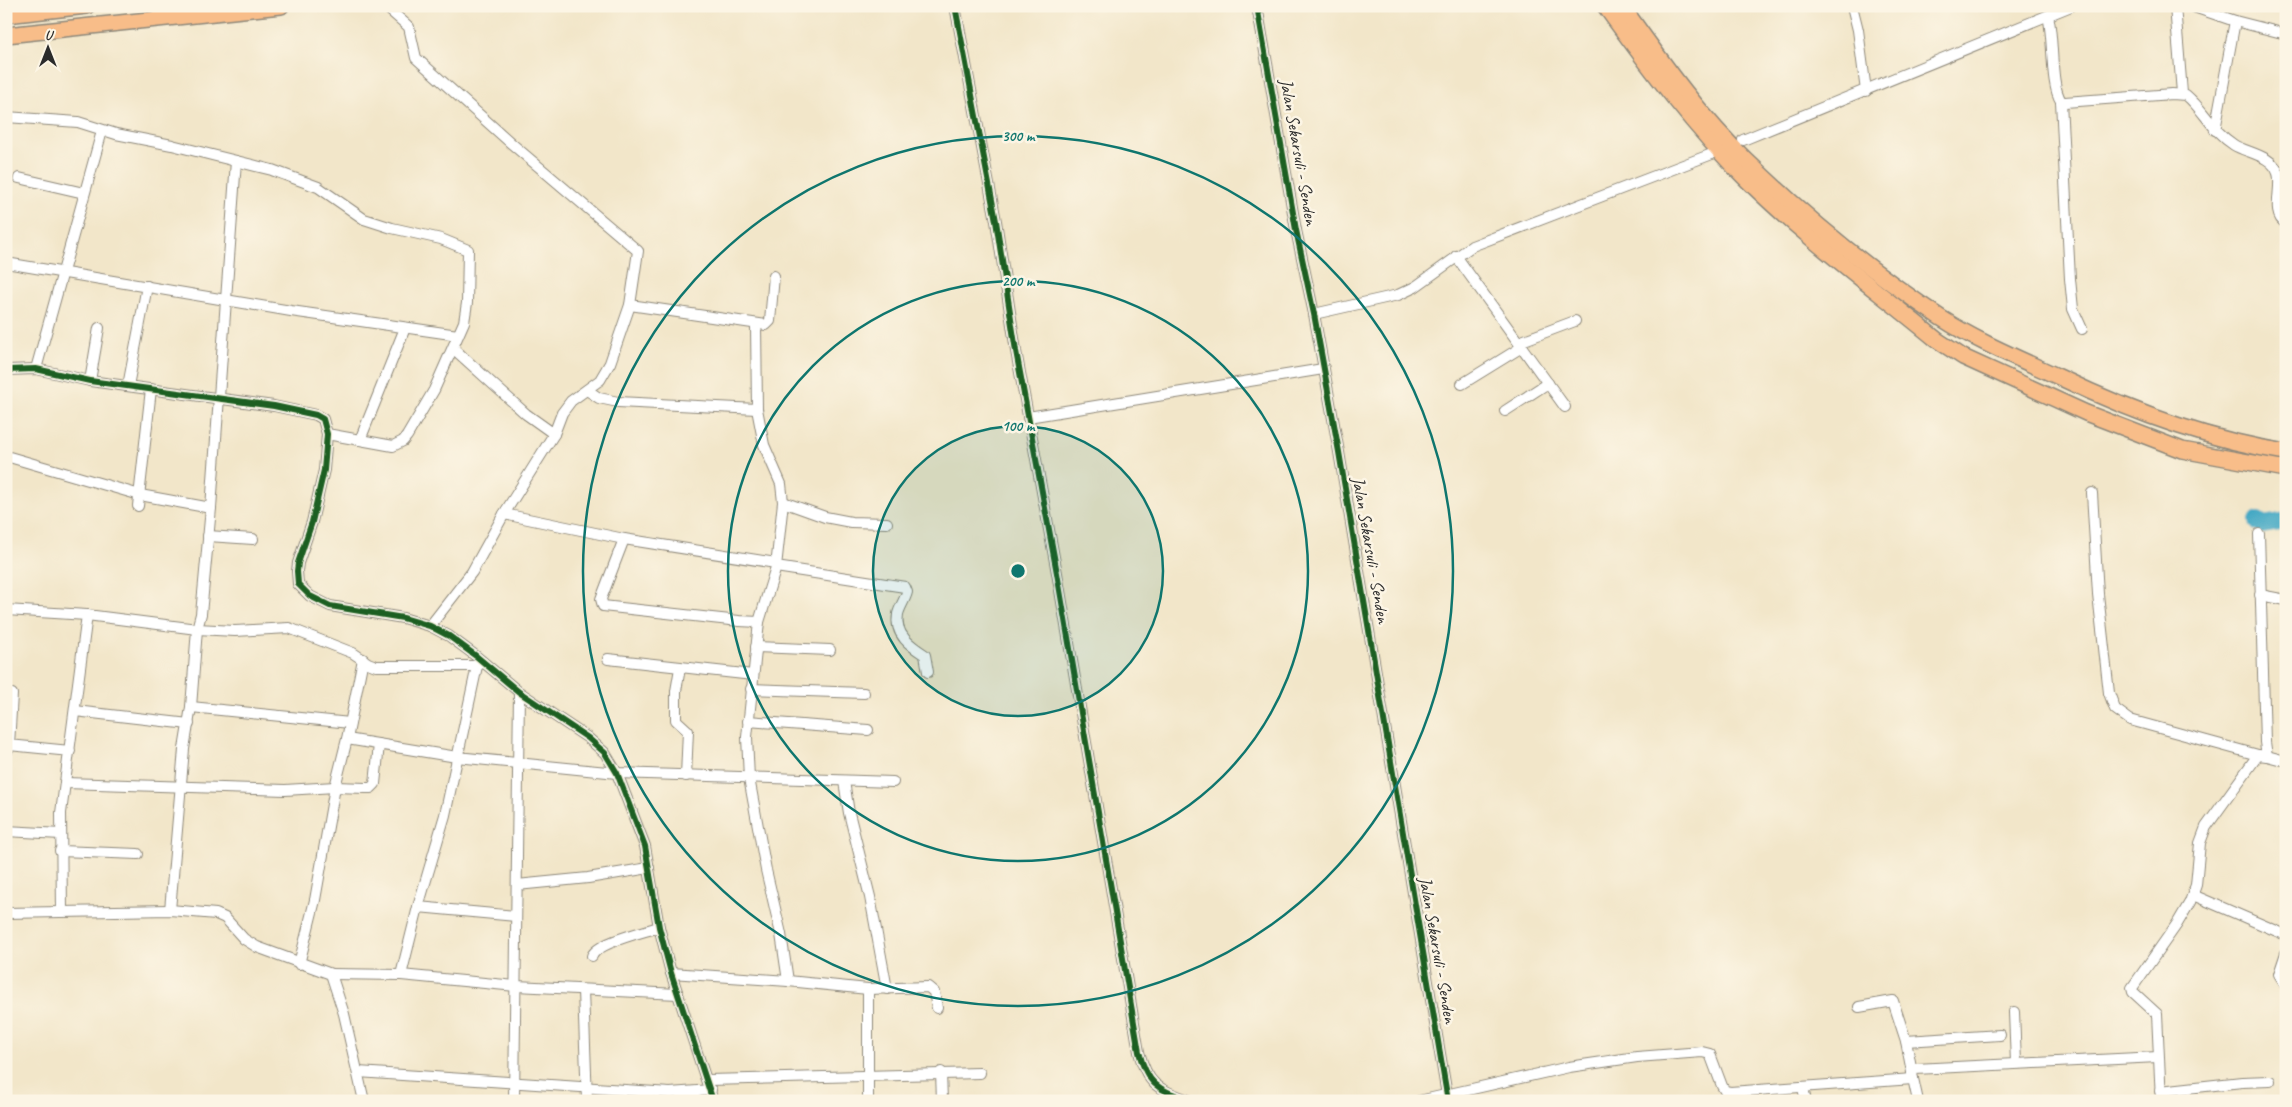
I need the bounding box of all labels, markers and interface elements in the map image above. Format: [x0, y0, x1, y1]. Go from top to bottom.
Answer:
north arrow [22, 22, 72, 72]
text: U [45, 27, 55, 44]
street label: Jalan Sekarsuli - Senden [1275, 76, 1323, 228]
text: 300 m [1002, 127, 1036, 146]
text: 200 m [1002, 272, 1036, 291]
text: 100 m [1002, 417, 1036, 436]
street label: Jalan Sekarsuli - Senden [1347, 474, 1395, 626]
centre of rings [1009, 562, 1027, 580]
street label: Jalan Sekarsuli - Senden [1414, 874, 1462, 1026]

